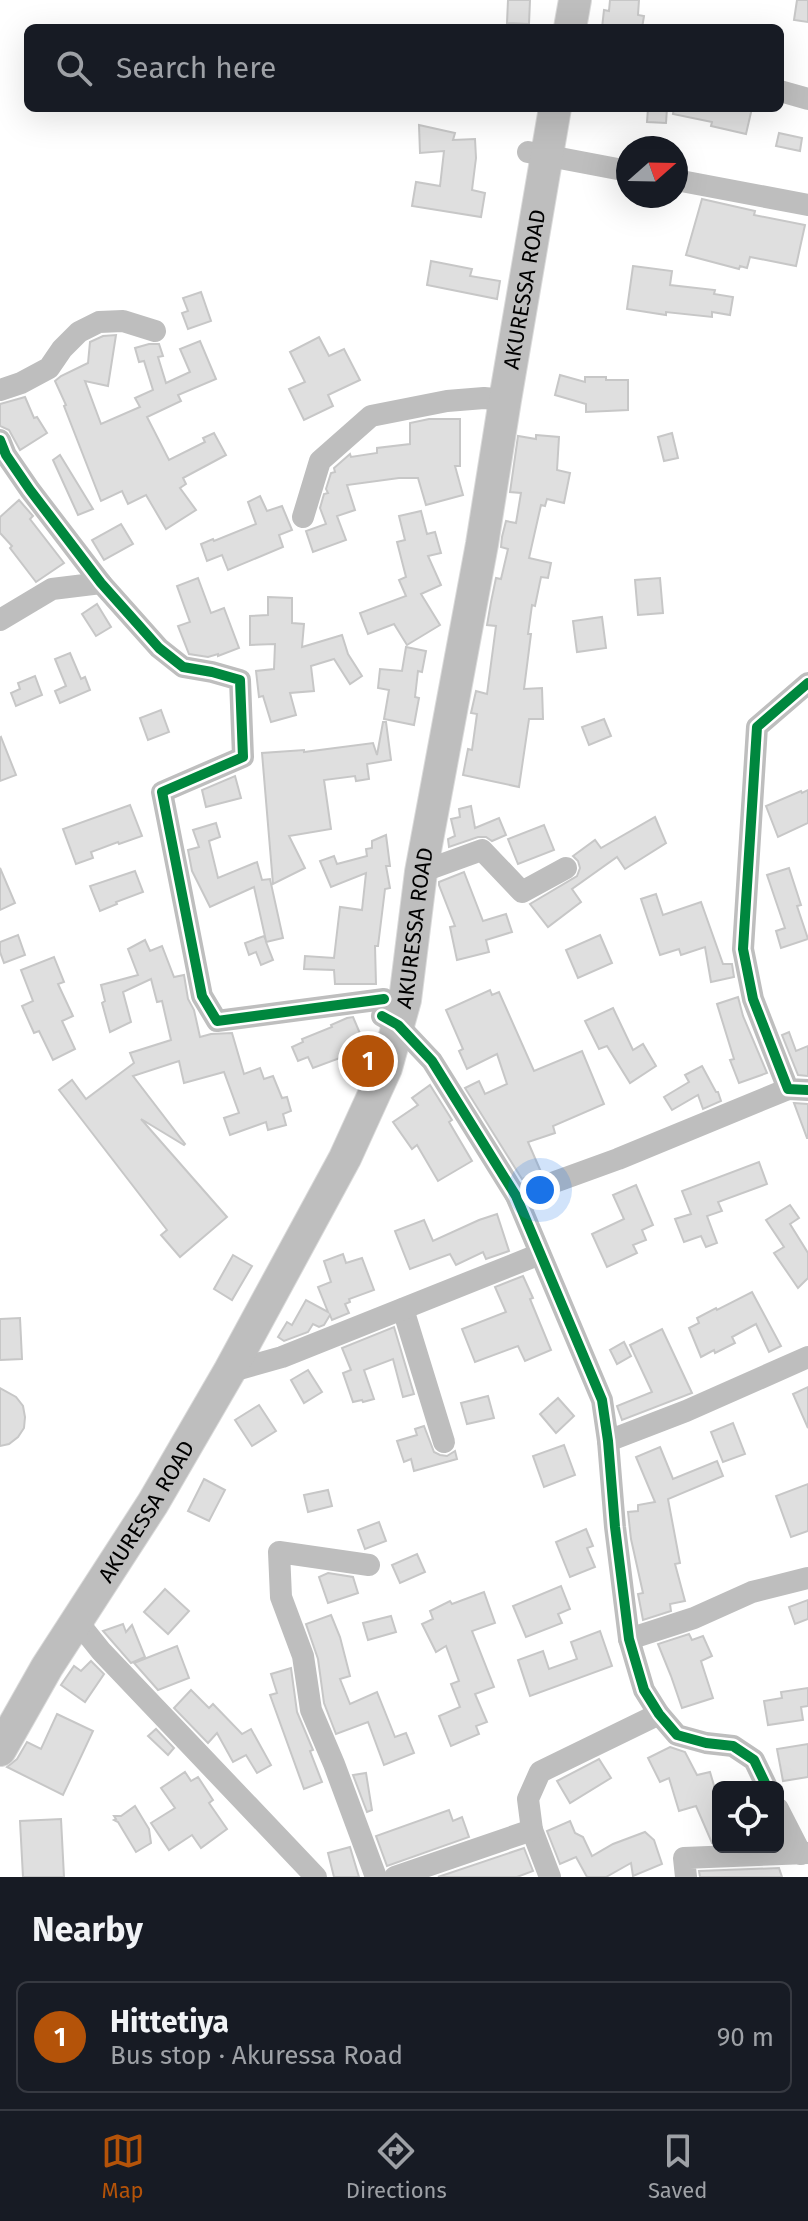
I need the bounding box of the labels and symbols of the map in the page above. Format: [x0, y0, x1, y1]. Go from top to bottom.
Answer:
north arrow [616, 136, 688, 208]
street label: AKURESSA ROAD [498, 207, 551, 371]
street label: AKURESSA ROAD [390, 845, 439, 1011]
pin: 1 [342, 1031, 394, 1091]
your location [520, 1170, 560, 1210]
street label: AKURESSA ROAD [92, 1436, 200, 1588]

